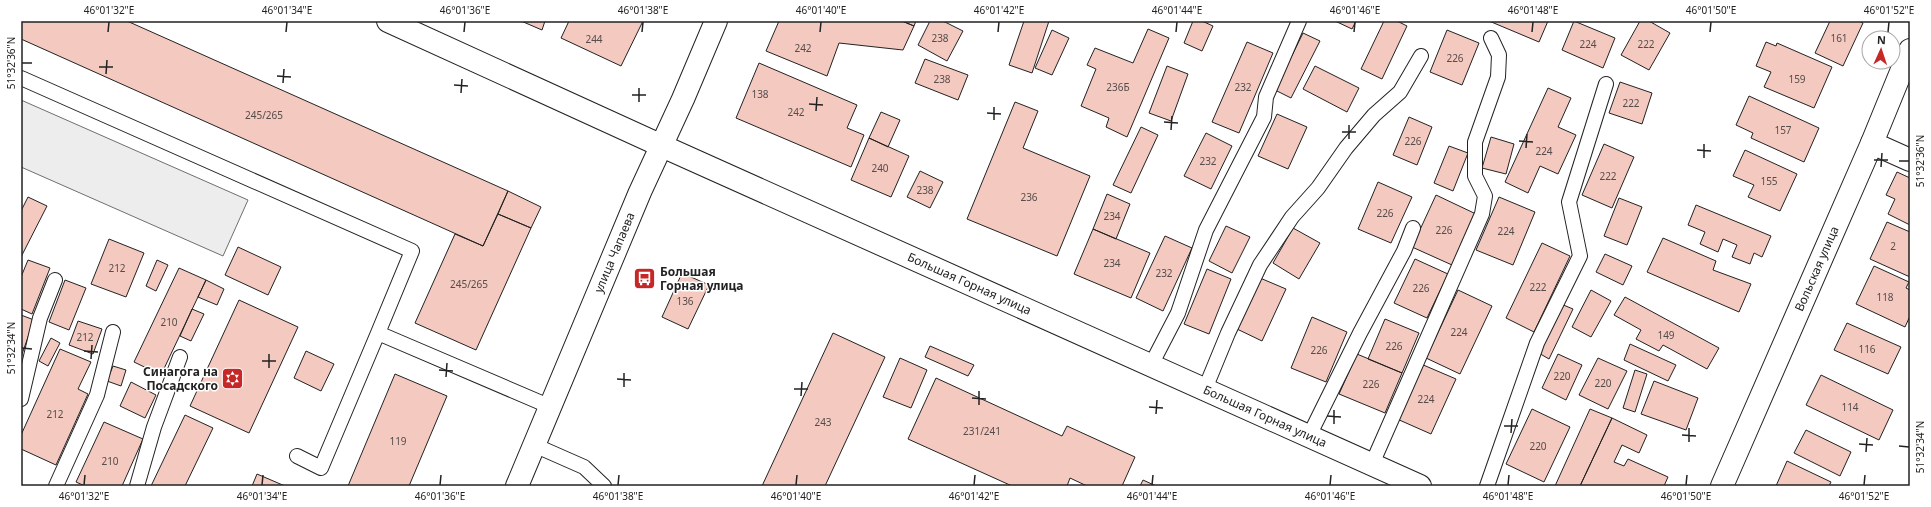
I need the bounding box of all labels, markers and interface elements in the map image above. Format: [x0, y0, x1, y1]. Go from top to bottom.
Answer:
text: 46°01'32"E [84, 3, 134, 17]
text: 46°01'34"E [262, 3, 312, 17]
text: 46°01'36"E [440, 3, 490, 17]
text: 46°01'38"E [618, 3, 668, 17]
text: 46°01'40"E [796, 3, 846, 17]
text: 46°01'42"E [974, 3, 1024, 17]
text: 46°01'44"E [1152, 3, 1202, 17]
text: 46°01'46"E [1330, 3, 1380, 17]
text: 46°01'48"E [1508, 3, 1558, 17]
text: 46°01'50"E [1686, 3, 1736, 17]
text: 46°01'52"E [1864, 3, 1914, 17]
north arrow [1861, 30, 1901, 70]
house number: 238 [931, 31, 949, 45]
house number: 161 [1830, 31, 1848, 45]
house number: 244 [585, 32, 603, 46]
text: N [1877, 32, 1886, 47]
text: 51°32'36"N [4, 37, 18, 89]
house number: 224 [1579, 37, 1597, 51]
house number: 222 [1637, 37, 1655, 51]
house number: 242 [794, 41, 812, 55]
house number: 226 [1446, 51, 1464, 65]
house number: 238 [933, 72, 951, 86]
house number: 159 [1788, 72, 1806, 86]
house number: 236Б [1106, 80, 1130, 94]
house number: 232 [1234, 80, 1252, 94]
house number: 138 [751, 87, 769, 101]
house number: 222 [1622, 96, 1640, 110]
house number: 242 [787, 105, 805, 119]
house number: 245/265 [245, 108, 283, 122]
house number: 157 [1774, 123, 1792, 137]
house number: 226 [1404, 134, 1422, 148]
text: 51°32'36"N [1913, 135, 1927, 187]
house number: 224 [1535, 144, 1553, 158]
house number: 232 [1199, 154, 1217, 168]
house number: 240 [871, 161, 889, 175]
house number: 222 [1599, 169, 1617, 183]
house number: 155 [1760, 174, 1778, 188]
house number: 238 [916, 183, 934, 197]
house number: 236 [1020, 190, 1038, 204]
house number: 226 [1376, 206, 1394, 220]
street label: улица Чапаева [590, 209, 639, 295]
house number: 234 [1103, 209, 1121, 223]
house number: 226 [1435, 223, 1453, 237]
street label: Вольская улица [1790, 223, 1843, 314]
house number: 224 [1497, 224, 1515, 238]
house number: 2 [1890, 239, 1896, 253]
street label: Большая Горная улица [905, 248, 1034, 319]
house number: 234 [1103, 256, 1121, 270]
house number: 212 [108, 261, 126, 275]
place label: Большая Горная улица [660, 263, 744, 294]
bus stop icon: Большая Горная улица [632, 266, 658, 292]
house number: 232 [1155, 266, 1173, 280]
house number: 245/265 [450, 277, 488, 291]
house number: 222 [1529, 280, 1547, 294]
house number: 226 [1412, 281, 1430, 295]
house number: 118 [1876, 290, 1894, 304]
house number: 136 [676, 294, 694, 308]
house number: 210 [160, 315, 178, 329]
text: 51°32'34"N [4, 322, 18, 374]
house number: 224 [1450, 325, 1468, 339]
house number: 149 [1657, 328, 1675, 342]
house number: 212 [76, 330, 94, 344]
house number: 226 [1385, 339, 1403, 353]
house number: 116 [1858, 342, 1876, 356]
house number: 226 [1310, 343, 1328, 357]
place label: Синагога на Посадского [143, 363, 218, 394]
synagogue icon: Синагога на Посадского [220, 366, 246, 392]
house number: 220 [1553, 369, 1571, 383]
house number: 220 [1594, 376, 1612, 390]
house number: 226 [1362, 377, 1380, 391]
street label: Большая Горная улица [1201, 381, 1330, 451]
house number: 224 [1417, 392, 1435, 406]
house number: 114 [1841, 400, 1859, 414]
house number: 212 [46, 407, 64, 421]
house number: 243 [814, 415, 832, 429]
text: 51°32'34"N [1913, 421, 1927, 473]
house number: 231/241 [963, 424, 1001, 438]
house number: 119 [389, 434, 407, 448]
house number: 220 [1529, 439, 1547, 453]
house number: 210 [101, 454, 119, 468]
text: 46°01'32"E [59, 489, 109, 503]
text: 46°01'34"E [237, 489, 287, 503]
text: 46°01'36"E [415, 489, 465, 503]
text: 46°01'38"E [593, 489, 643, 503]
text: 46°01'40"E [771, 489, 821, 503]
text: 46°01'42"E [949, 489, 999, 503]
text: 46°01'44"E [1127, 489, 1177, 503]
text: 46°01'46"E [1305, 489, 1355, 503]
text: 46°01'48"E [1483, 489, 1533, 503]
text: 46°01'50"E [1661, 489, 1711, 503]
text: 46°01'52"E [1839, 489, 1889, 503]

